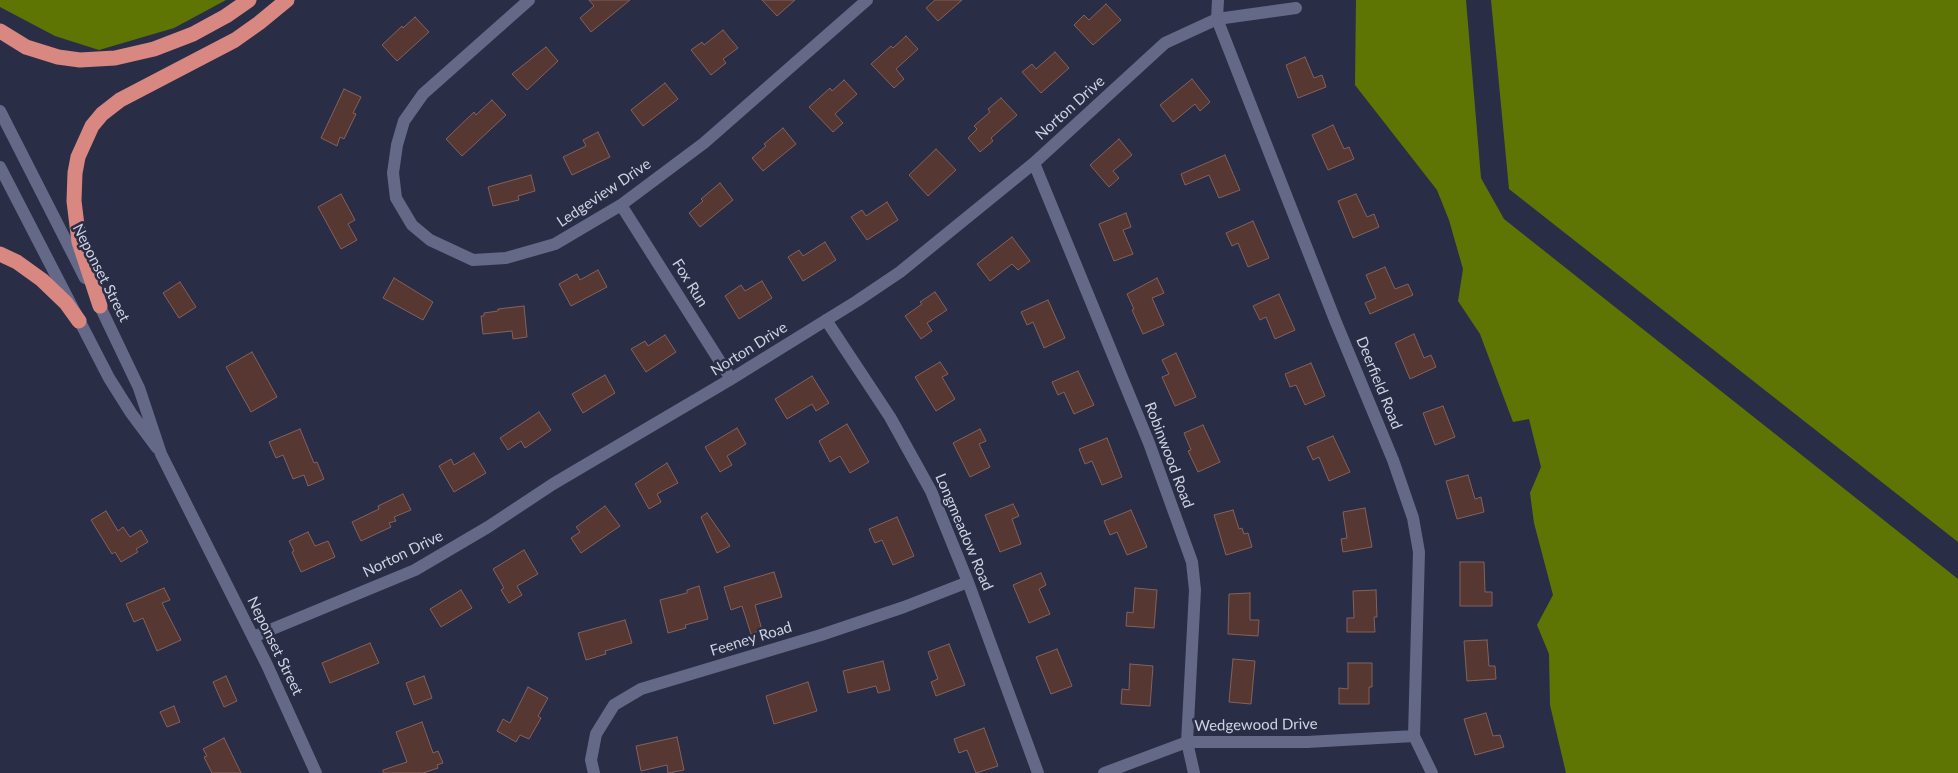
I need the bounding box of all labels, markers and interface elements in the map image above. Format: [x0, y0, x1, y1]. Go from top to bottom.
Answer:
street label: Norton Drive [1032, 72, 1108, 144]
street label: Ledgeview Drive [554, 155, 654, 231]
street label: Neponset Street [69, 221, 133, 325]
street label: Fox Run [668, 256, 712, 310]
street label: Norton Drive [707, 318, 791, 380]
street label: Deerfield Road [1352, 334, 1406, 432]
street label: Robinwood Road [1141, 400, 1197, 510]
street label: Longmeadow Road [931, 471, 997, 593]
street label: Norton Drive [360, 527, 446, 581]
street label: Neponset Street [243, 594, 307, 698]
street label: Feeney Road [708, 618, 794, 660]
street label: Wedgewood Drive [1194, 715, 1318, 735]

